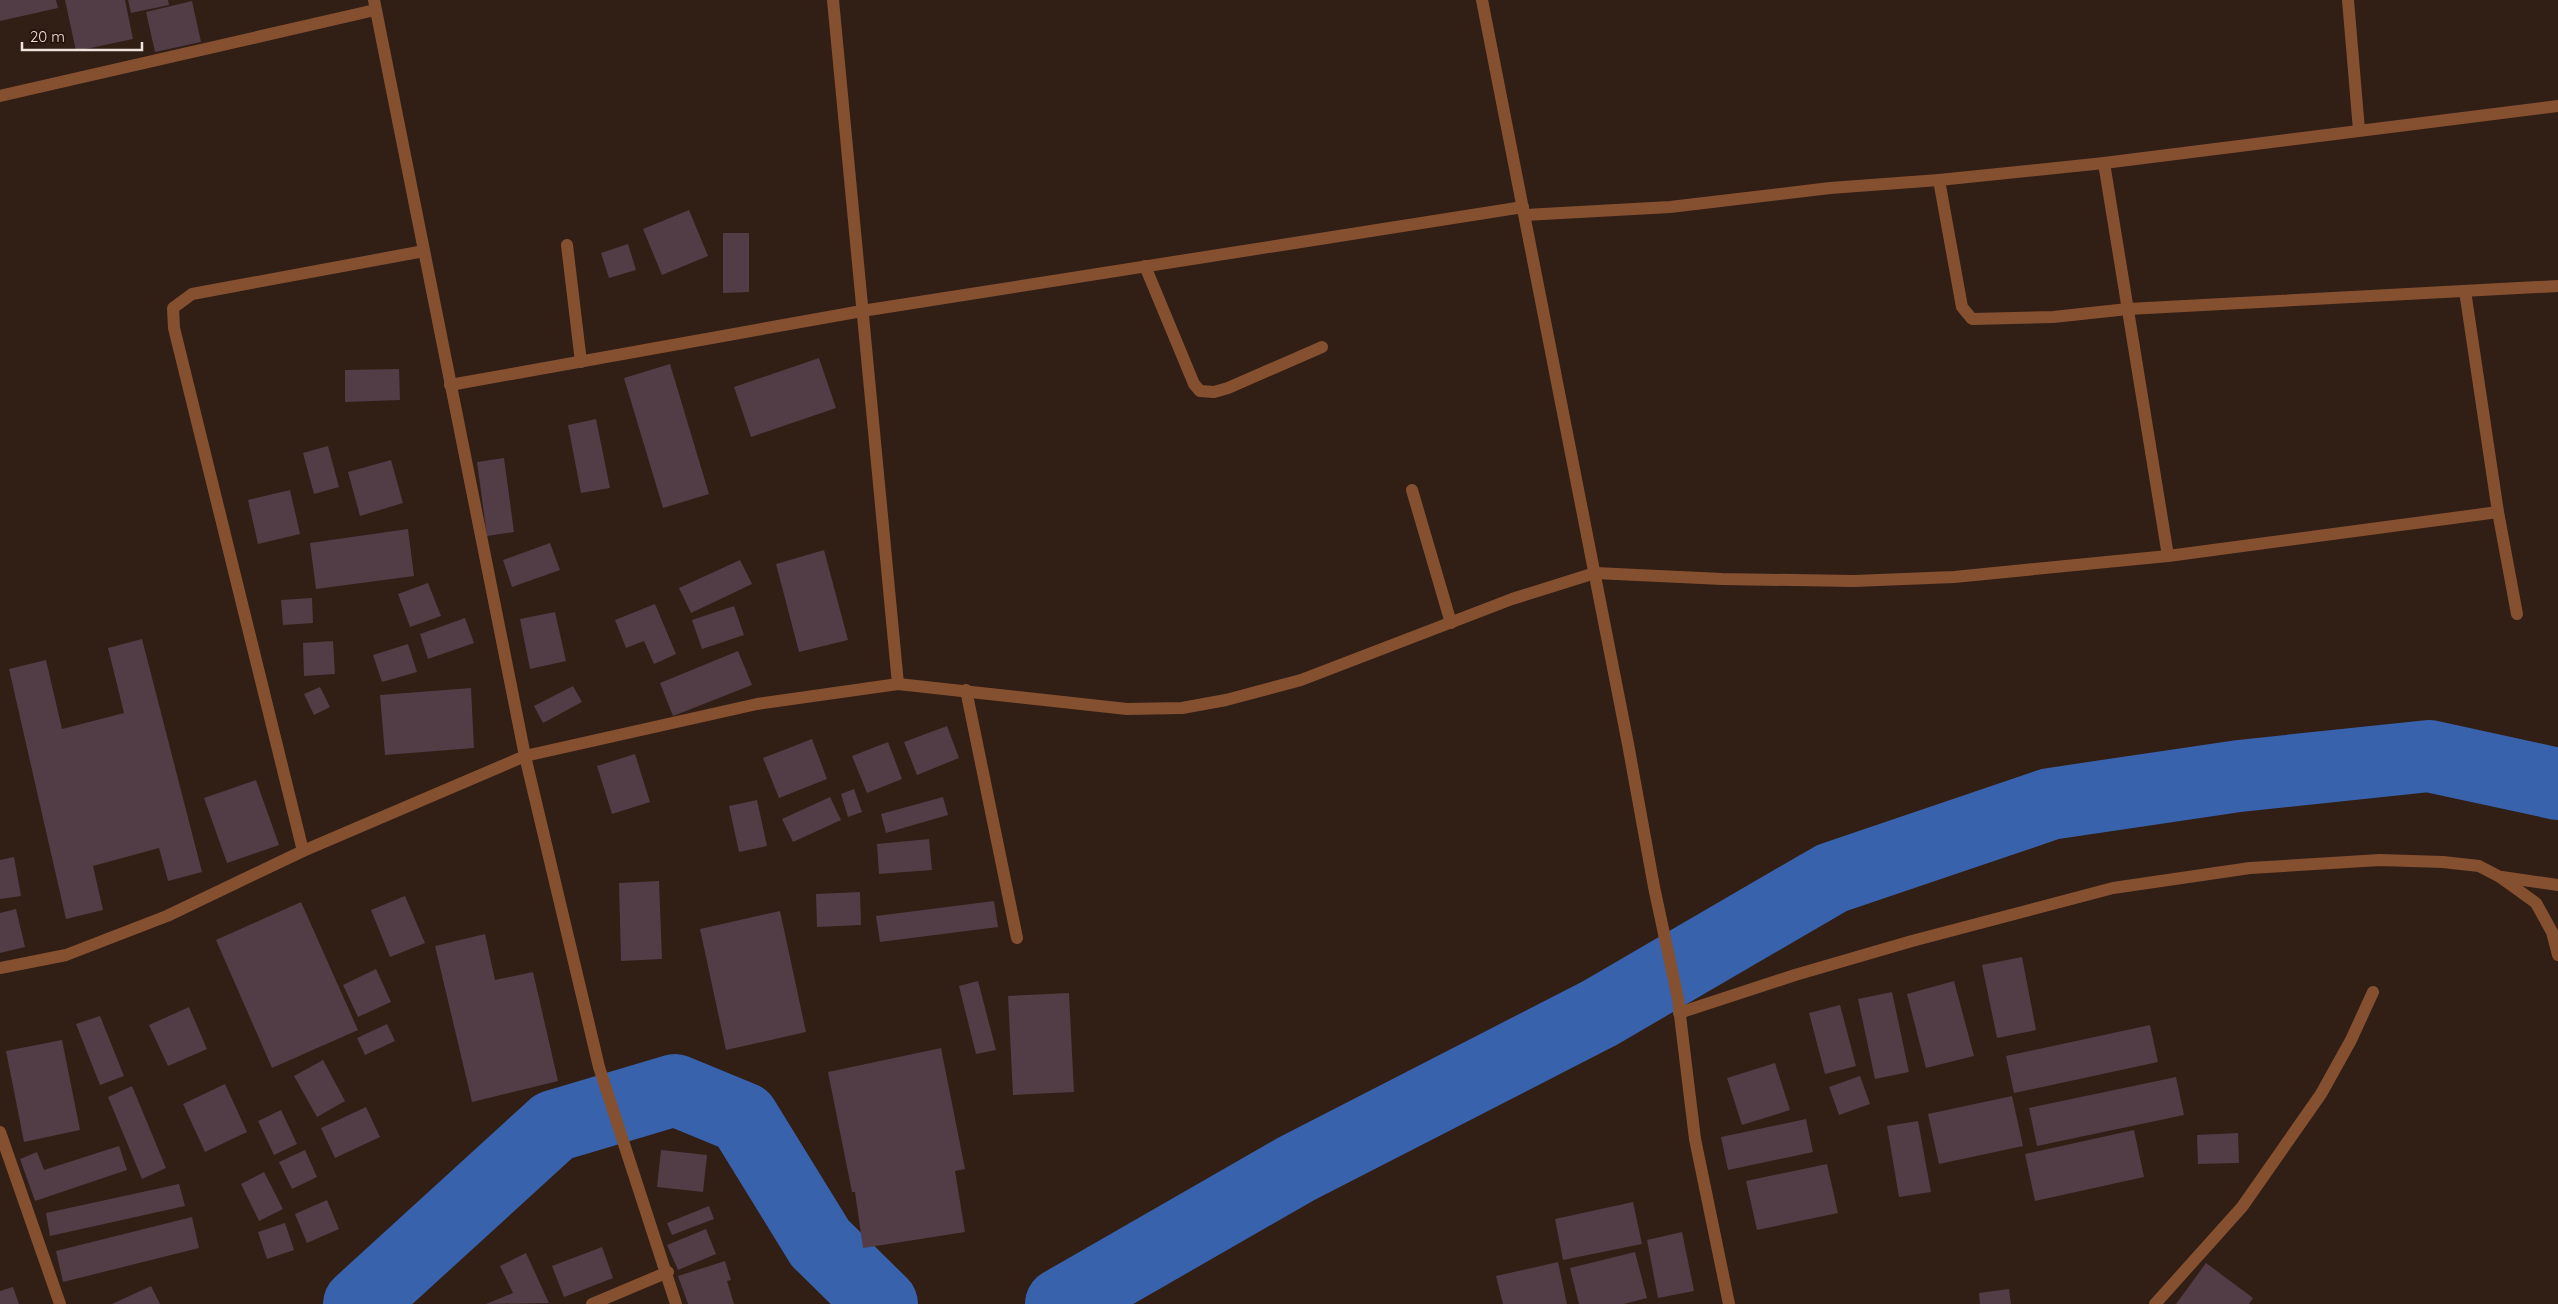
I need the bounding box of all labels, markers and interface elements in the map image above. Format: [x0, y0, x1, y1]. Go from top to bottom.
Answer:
scale bar [22, 20, 142, 52]
text: 20 m [30, 27, 65, 46]

